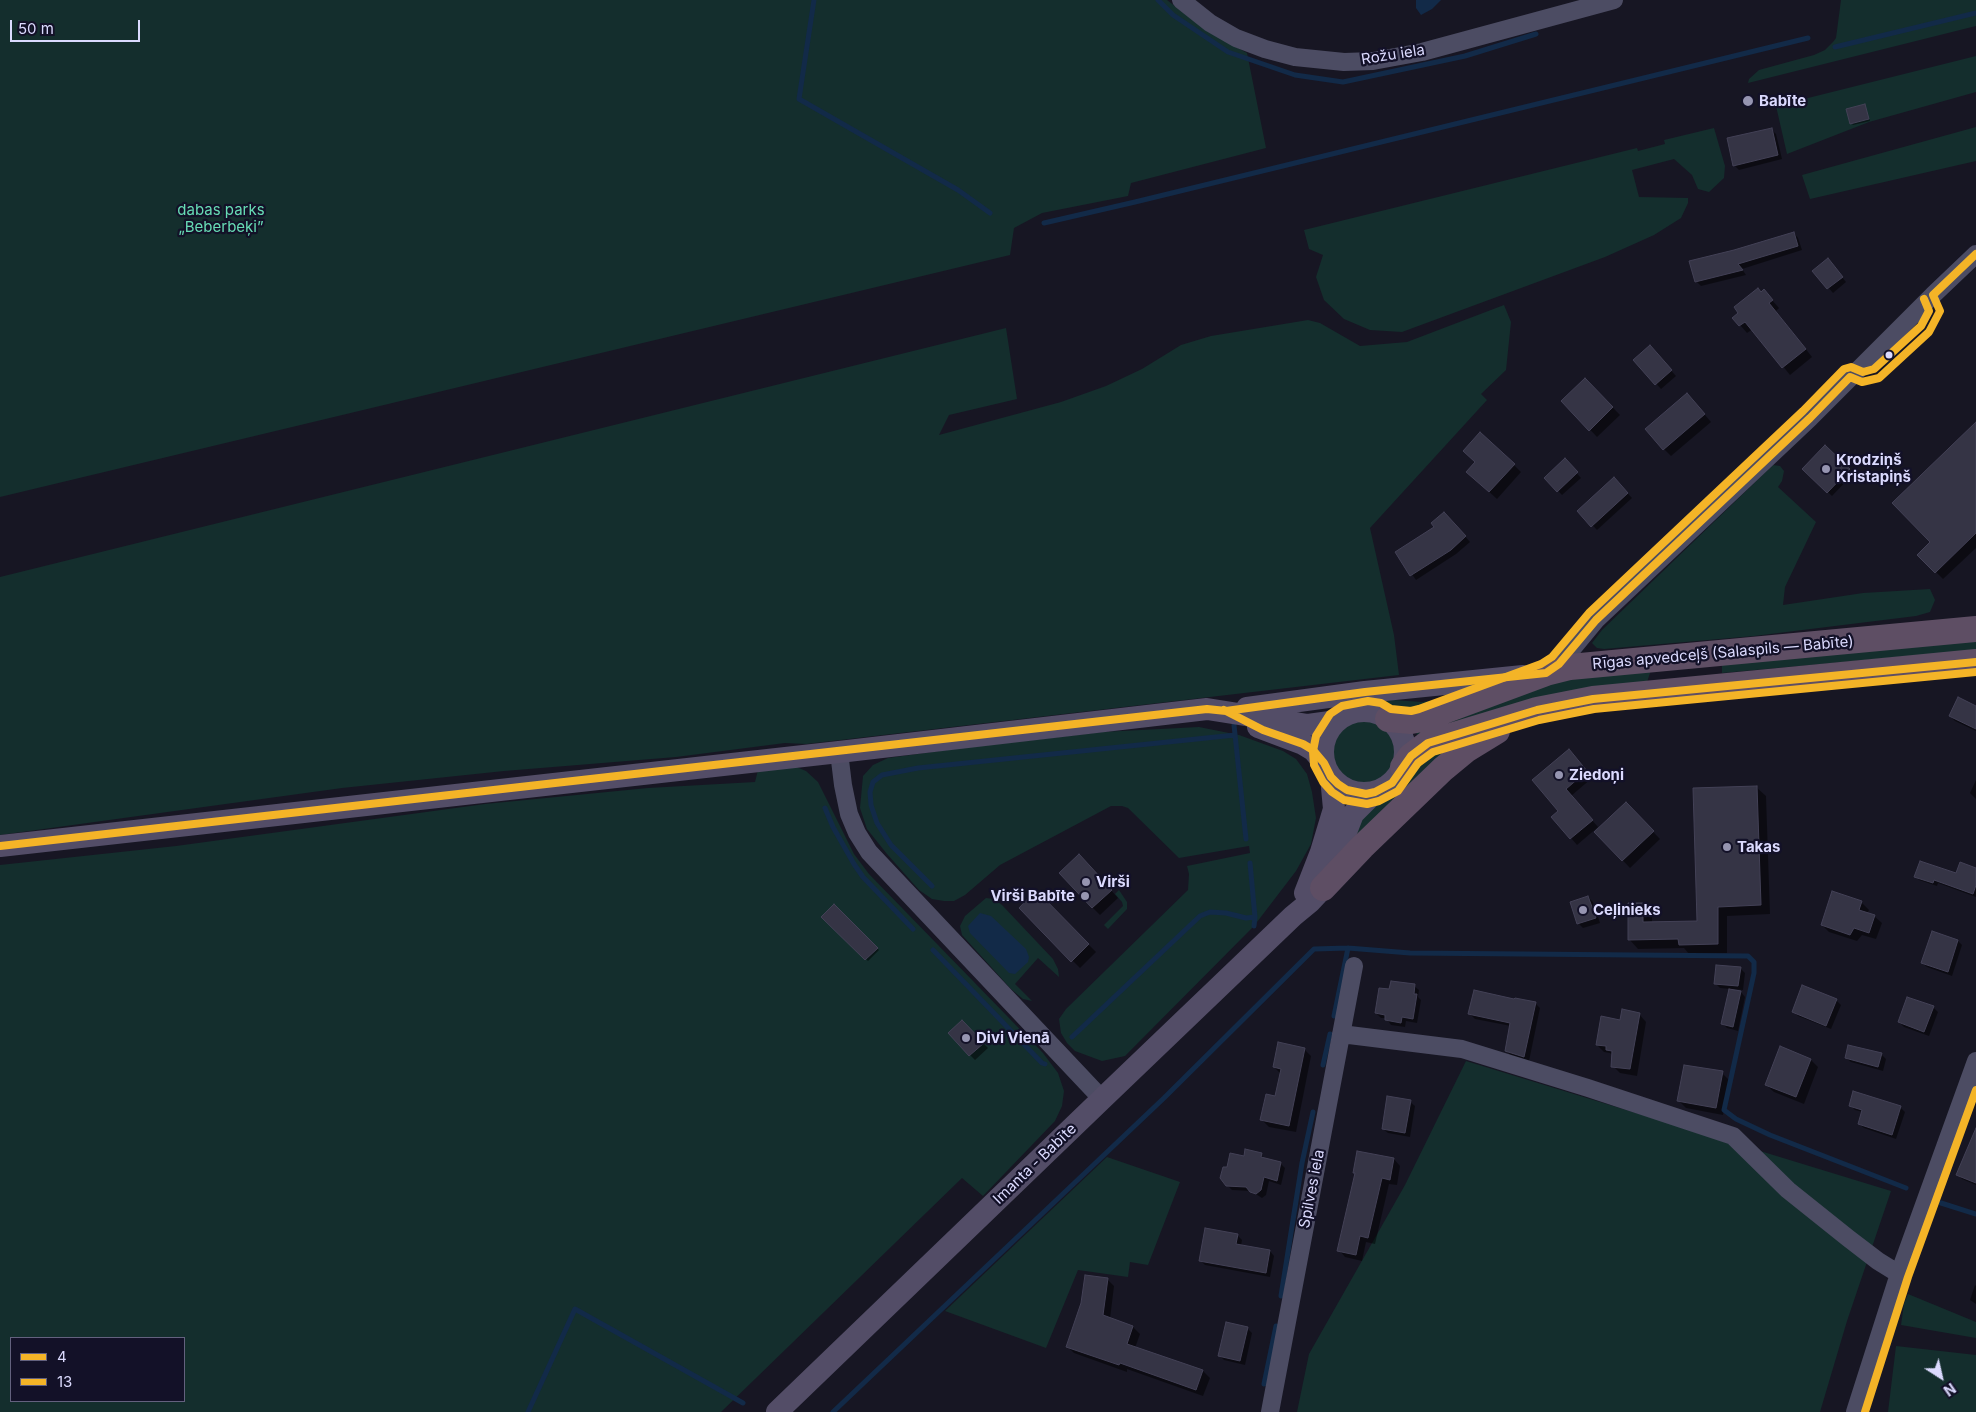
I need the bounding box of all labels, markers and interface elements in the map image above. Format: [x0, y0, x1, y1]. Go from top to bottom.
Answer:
scale bar [12, 10, 142, 42]
text: 50 m [18, 19, 54, 38]
street label: Rožu iela [1360, 41, 1426, 69]
place label: Babīte [1759, 92, 1806, 110]
marker: Babīte [1741, 94, 1755, 108]
park label: dabas parks „Beberbeķi” [177, 201, 265, 236]
unlabelled marker [1884, 350, 1894, 360]
place label: Krodziņš Kristapiņš [1836, 451, 1911, 486]
marker: Krodziņš Kristapiņš [1820, 463, 1832, 475]
street label: Rīgas apvedceļš (Salaspils — Babīte) [1592, 633, 1854, 673]
place label: Ziedoņi [1569, 766, 1624, 784]
marker: Ziedoņi [1553, 769, 1565, 781]
place label: Takas [1737, 838, 1780, 856]
marker: Takas [1721, 841, 1733, 853]
place label: Virši [1096, 873, 1130, 891]
marker: Virši [1080, 876, 1092, 888]
place label: Virši Babīte [990, 887, 1075, 905]
marker: Virši Babīte [1079, 890, 1091, 902]
place label: Ceļinieks [1593, 901, 1661, 919]
marker: Ceļinieks [1577, 904, 1589, 916]
place label: Divi Vienā [976, 1029, 1050, 1047]
marker: Divi Vienā [960, 1032, 972, 1044]
street label: Imanta - Babīte [990, 1120, 1080, 1208]
street label: Spilves iela [1296, 1148, 1328, 1230]
legend [10, 1337, 185, 1402]
text: 4 [57, 1347, 67, 1366]
north arrow [1916, 1352, 1966, 1402]
text: 13 [57, 1372, 72, 1391]
text: N [1941, 1380, 1959, 1400]

